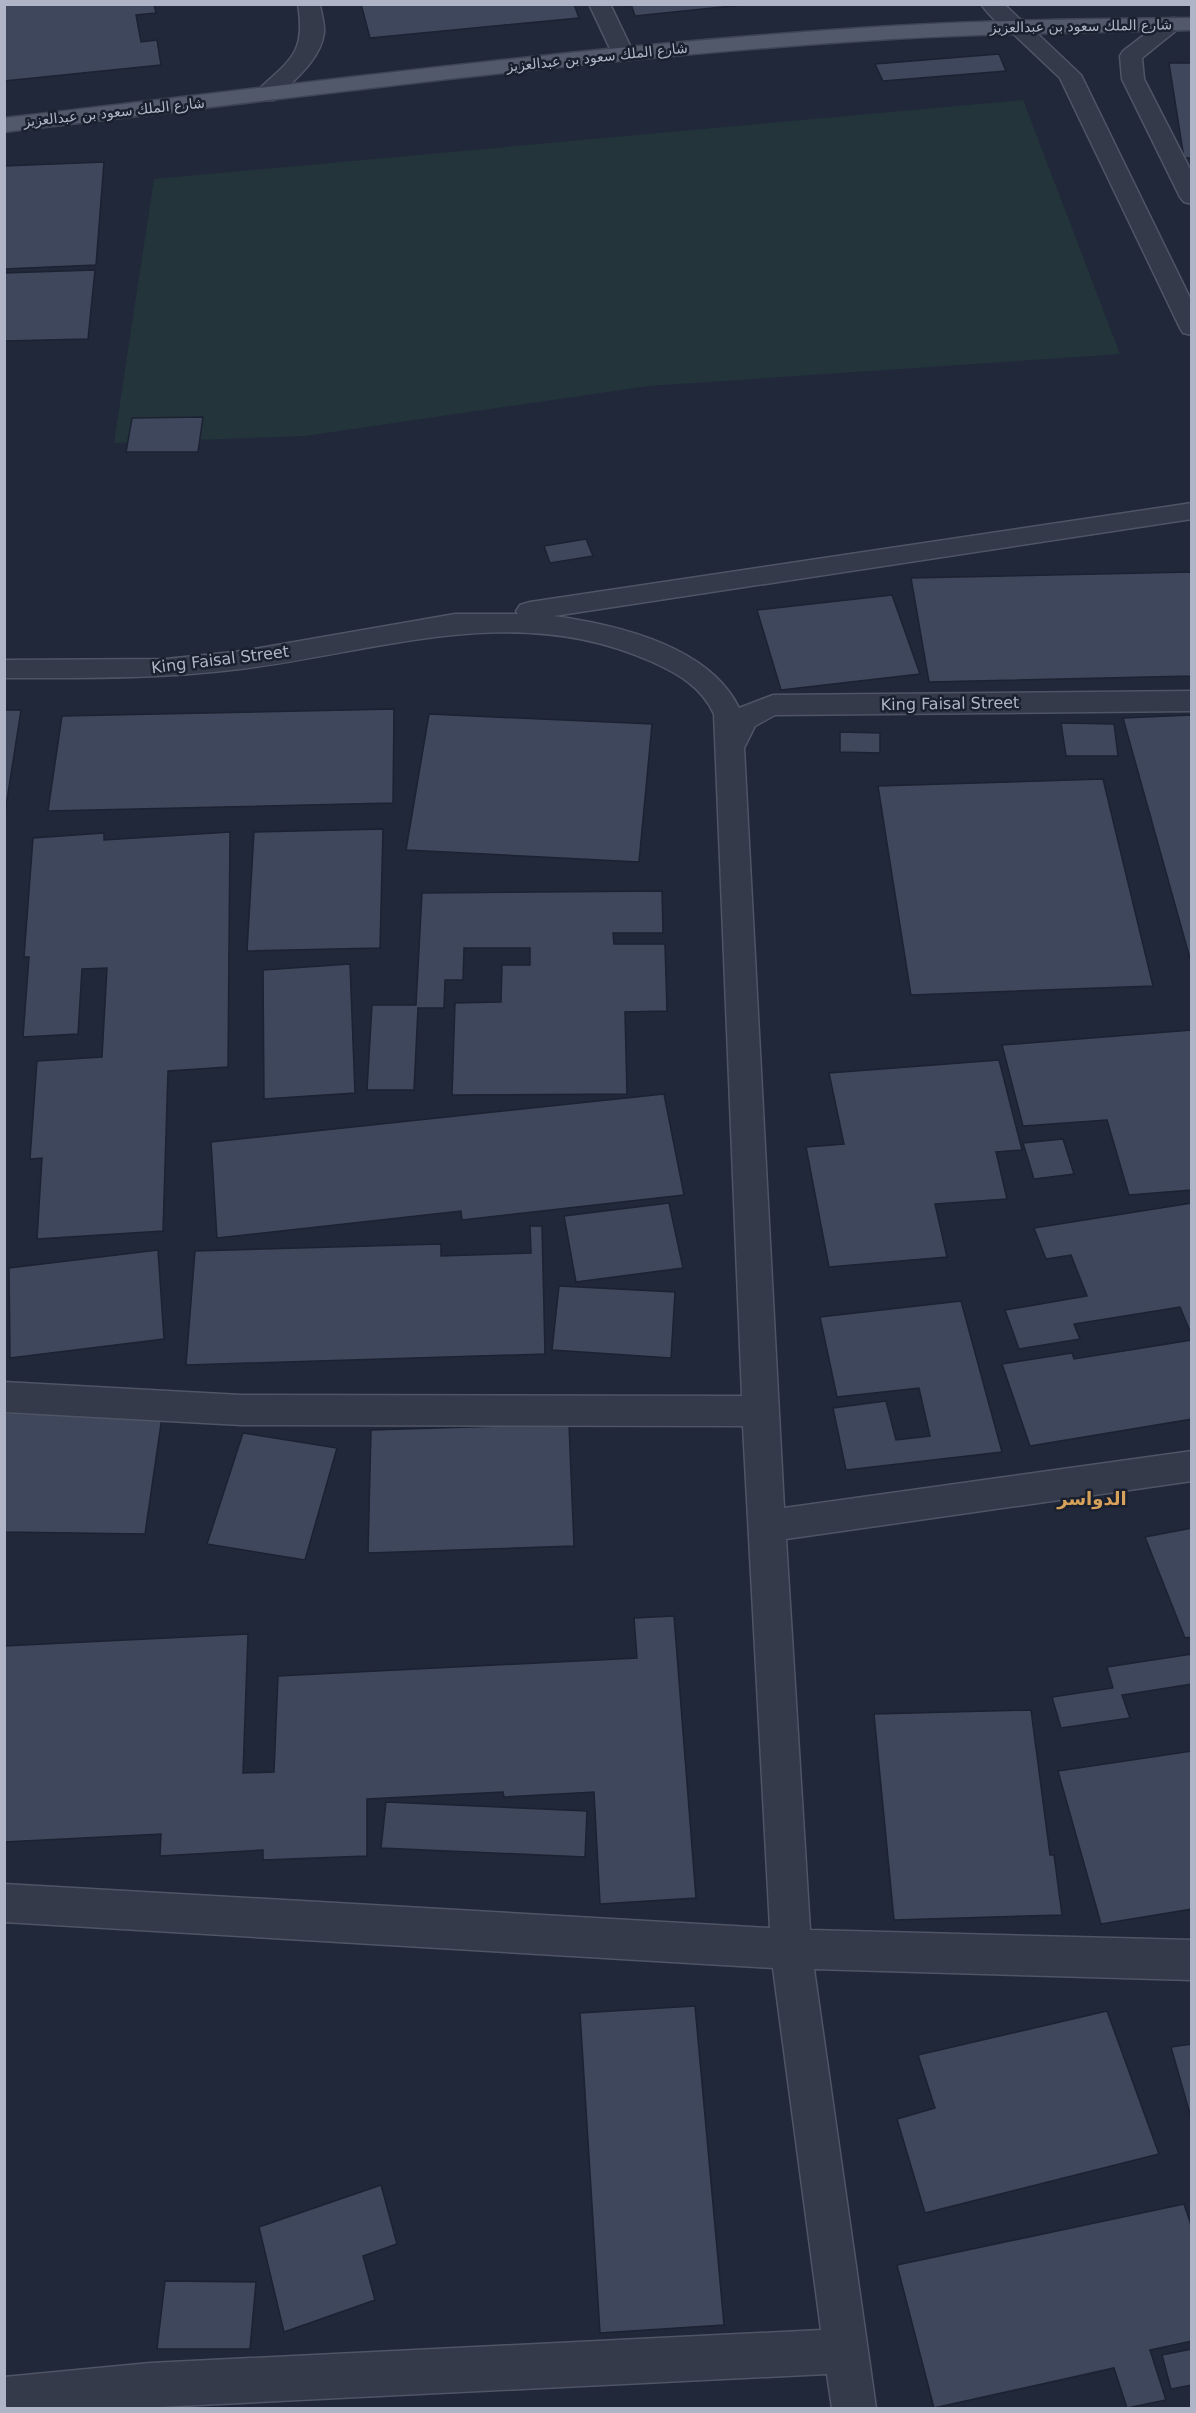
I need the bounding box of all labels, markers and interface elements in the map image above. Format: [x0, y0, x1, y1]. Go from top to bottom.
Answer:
street label: شارع الملك سعود بن عبدالعزيز [989, 16, 1172, 37]
street label: شارع الملك سعود بن عبدالعزيز [505, 40, 689, 76]
street label: شارع الملك سعود بن عبدالعزيز [22, 95, 206, 131]
street label: King Faisal Street [150, 642, 290, 677]
street label: King Faisal Street [881, 693, 1019, 714]
district label: الدواسر [1056, 1488, 1127, 1510]

